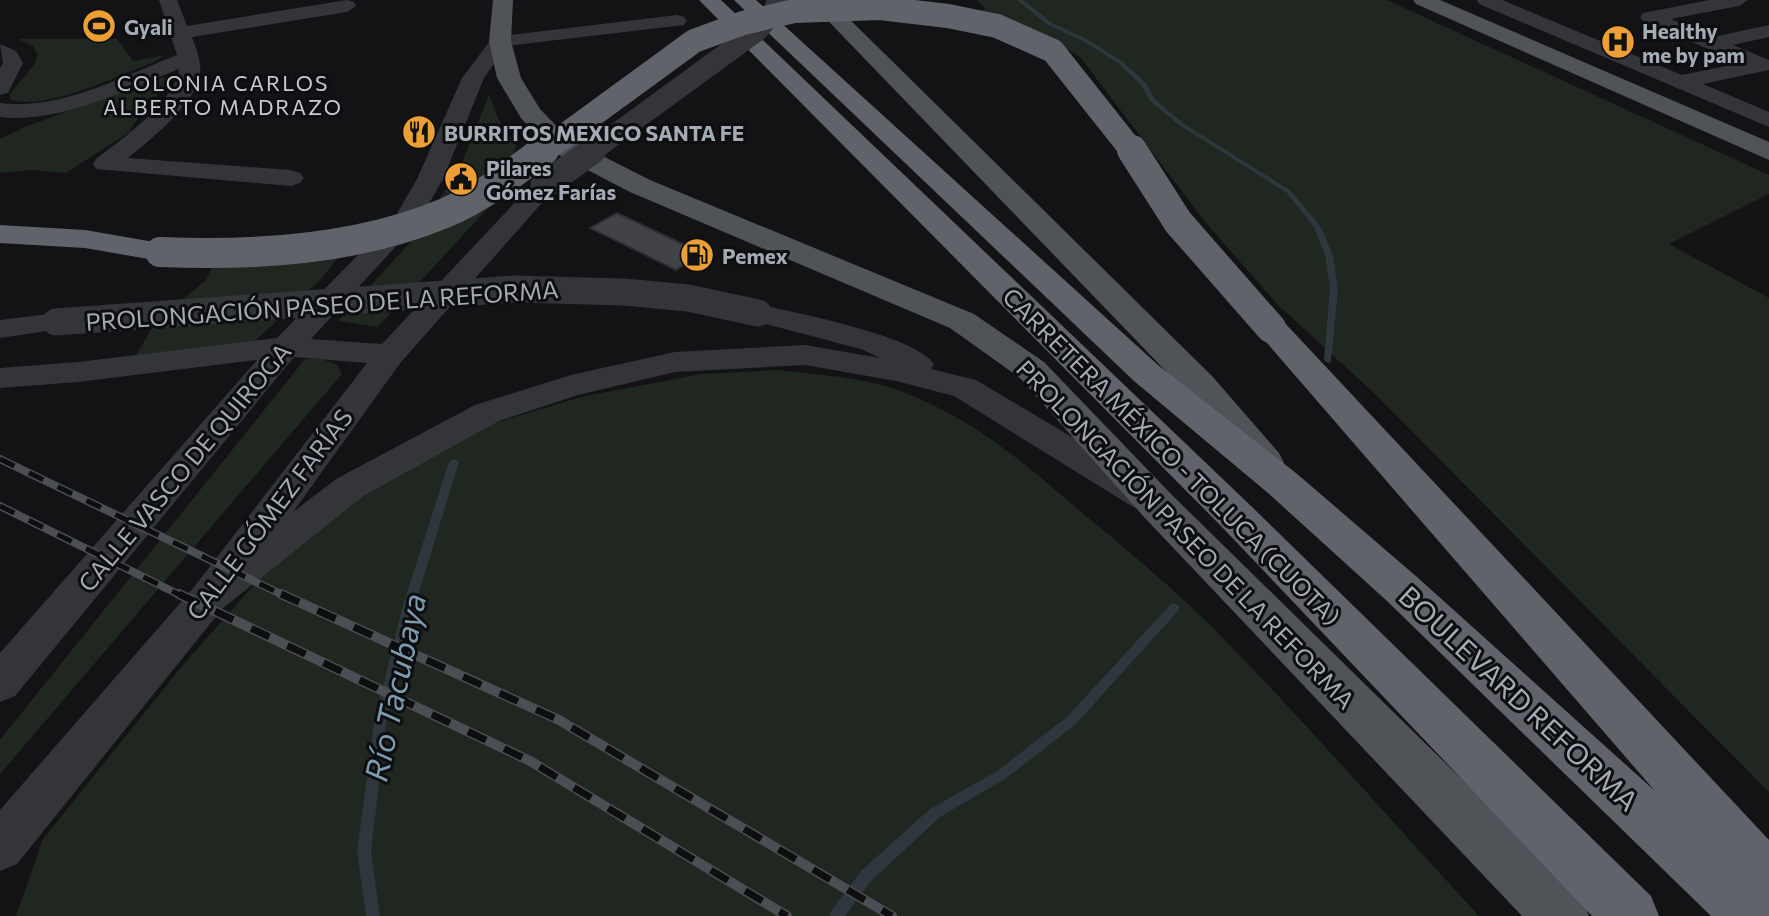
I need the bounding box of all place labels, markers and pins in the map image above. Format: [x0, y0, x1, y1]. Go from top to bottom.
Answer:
sports icon: Gyali [80, 7, 118, 45]
place label: Gyali [124, 14, 173, 39]
place label: Healthy me by pam [1642, 18, 1745, 67]
hospital icon: Healthy me by pam [1599, 23, 1637, 61]
restaurant icon: BURRITOS MEXICO SANTA FE [400, 113, 438, 151]
place label: BURRITOS MEXICO SANTA FE [444, 120, 744, 145]
place label: Pilares Gómez Farías [486, 155, 616, 204]
public building icon: Pilares Gómez Farías [442, 160, 480, 198]
fuel station icon: Pemex [678, 236, 716, 274]
place label: Pemex [722, 243, 788, 268]

